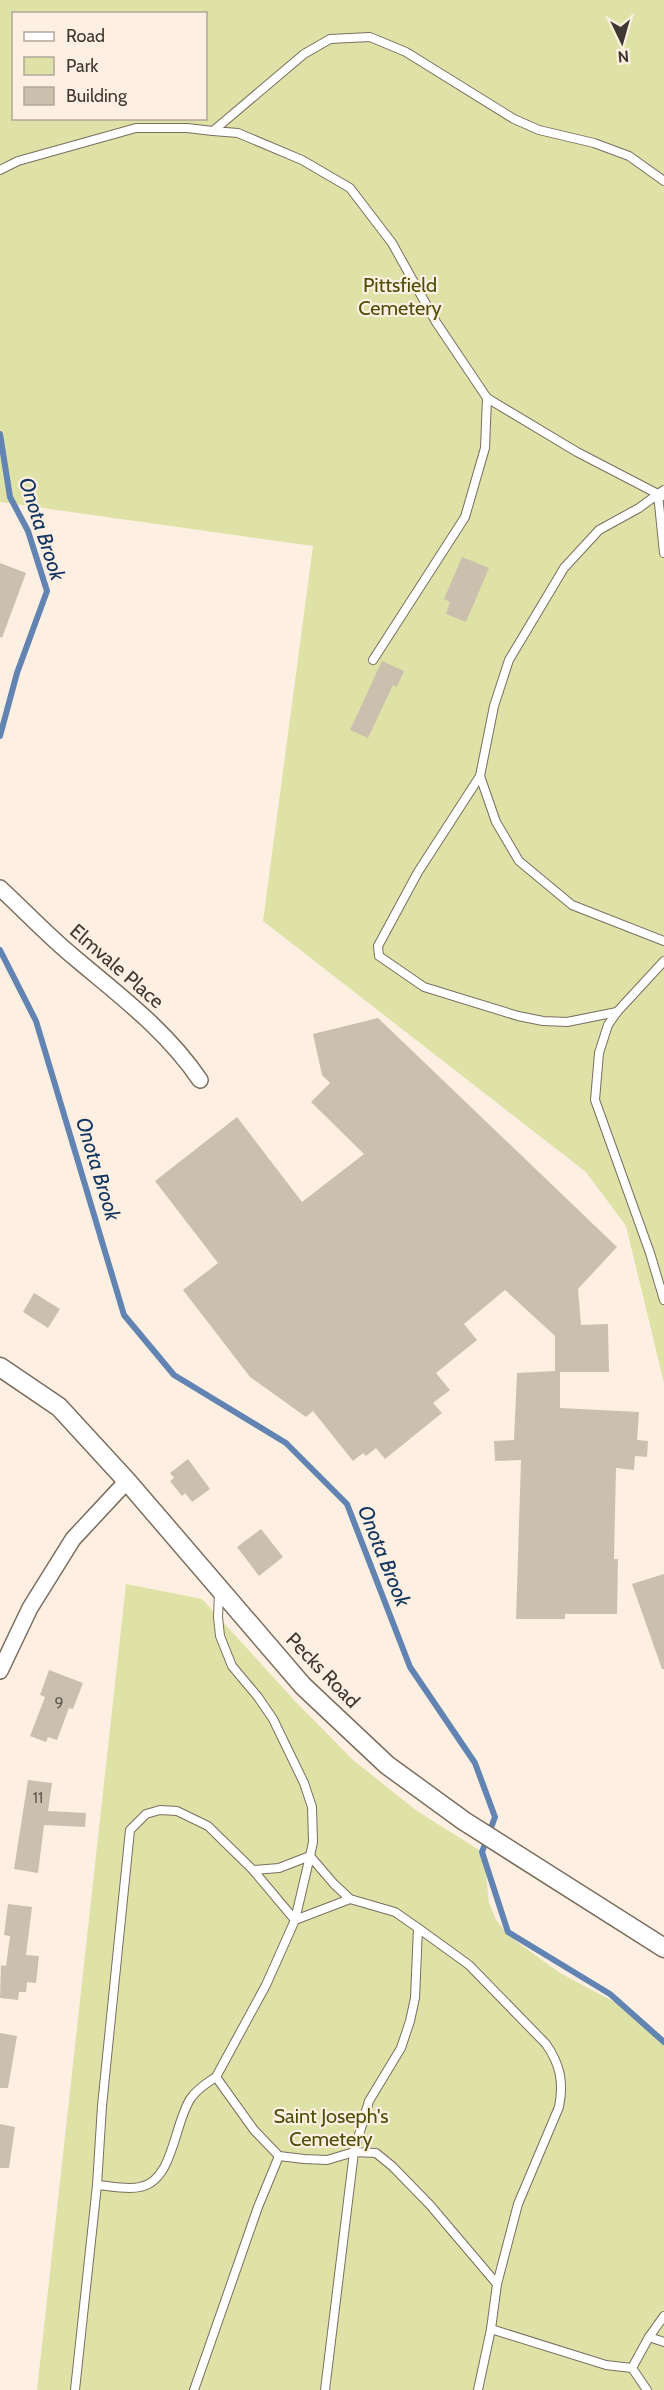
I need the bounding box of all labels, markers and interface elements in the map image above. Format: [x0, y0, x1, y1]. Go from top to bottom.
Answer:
legend [12, 12, 207, 120]
north arrow [592, 12, 652, 72]
text: Road [66, 25, 105, 47]
text: N [617, 46, 630, 66]
text: Park [66, 55, 99, 77]
text: Building [66, 85, 128, 107]
park label: Pittsfield Cemetery [358, 273, 442, 320]
water label: Onota Brook [14, 474, 71, 584]
street label: Elmvale Place [65, 919, 169, 1013]
water label: Onota Brook [71, 1114, 126, 1225]
water label: Onota Brook [353, 1502, 416, 1611]
street label: Pecks Road [281, 1627, 365, 1713]
house number: 9 [54, 1693, 64, 1712]
house number: 11 [33, 1788, 43, 1807]
park label: Saint Joseph's Cemetery [273, 2104, 389, 2151]

